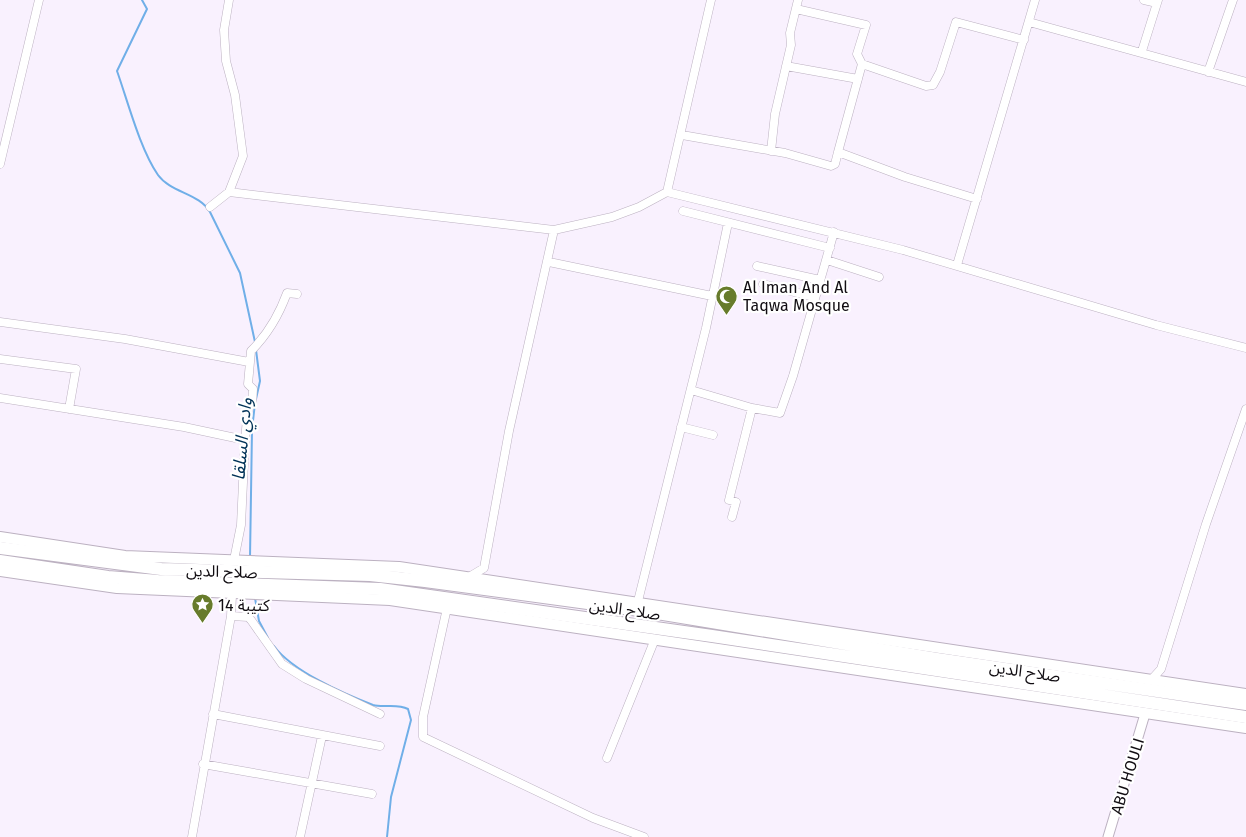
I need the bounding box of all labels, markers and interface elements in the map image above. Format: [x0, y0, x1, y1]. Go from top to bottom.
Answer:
place label: Al Iman And Al Taqwa Mosque [743, 278, 850, 315]
mosque icon: Al Iman And Al Taqwa Mosque [715, 284, 739, 315]
water label: وادي السلقا [227, 397, 260, 482]
street label: صلاح الدين [186, 561, 258, 585]
place icon: كتيبة 14 [190, 593, 214, 624]
street label: صلاح الدين [588, 595, 662, 627]
place label: كتيبة 14 [218, 596, 270, 615]
street label: صلاح الدين [988, 657, 1062, 689]
street label: ABU HOULI [1107, 736, 1148, 817]

